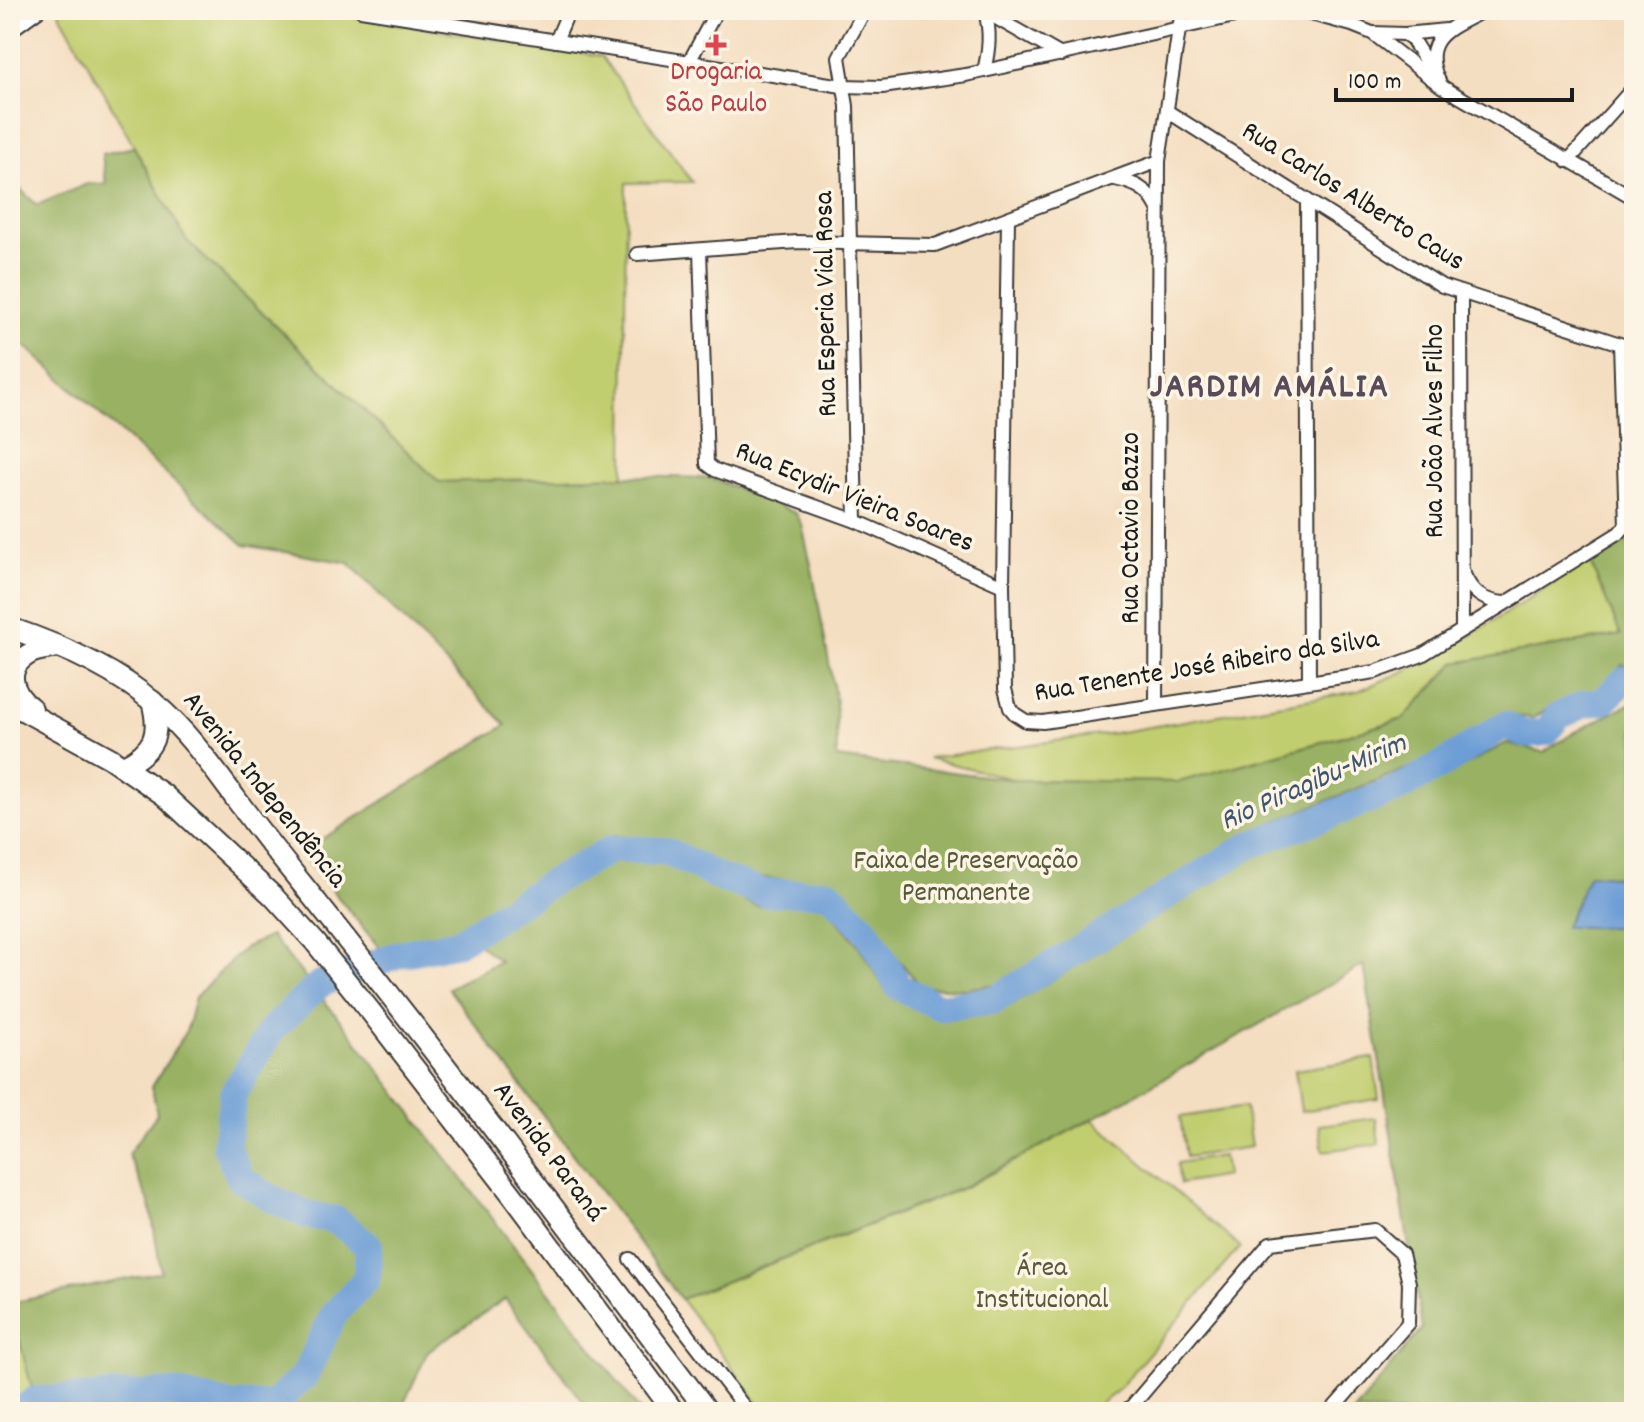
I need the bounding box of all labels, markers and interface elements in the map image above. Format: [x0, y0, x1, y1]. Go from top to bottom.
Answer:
marker: Drogaria São Paulo [707, 36, 725, 54]
scale bar [1336, 52, 1572, 102]
place label: Drogaria São Paulo [665, 54, 767, 126]
text: 100 m [1348, 66, 1401, 100]
street label: Rua Carlos Alberto Caus [1233, 113, 1471, 283]
street label: Rua Esperia Vial Rosa [806, 190, 850, 417]
street label: Rua João Alves Filho [1417, 324, 1457, 538]
district label: JARDIM AMÁLIA [1150, 363, 1390, 415]
street label: Rua Octavio Bazzo [1113, 432, 1153, 624]
street label: Rua Ecydir Vieira Soares [729, 433, 979, 565]
street label: Rua Tenente José Ribeiro da Silva [1032, 621, 1383, 715]
street label: Avenida Independência [171, 684, 356, 899]
water label: Rio Piragibu-Mirim [1214, 724, 1414, 844]
park label: Faixa de Preservação Permanente [854, 843, 1078, 915]
street label: Avenida Paraná [481, 1075, 613, 1231]
park label: Área Institucional [976, 1250, 1109, 1322]

